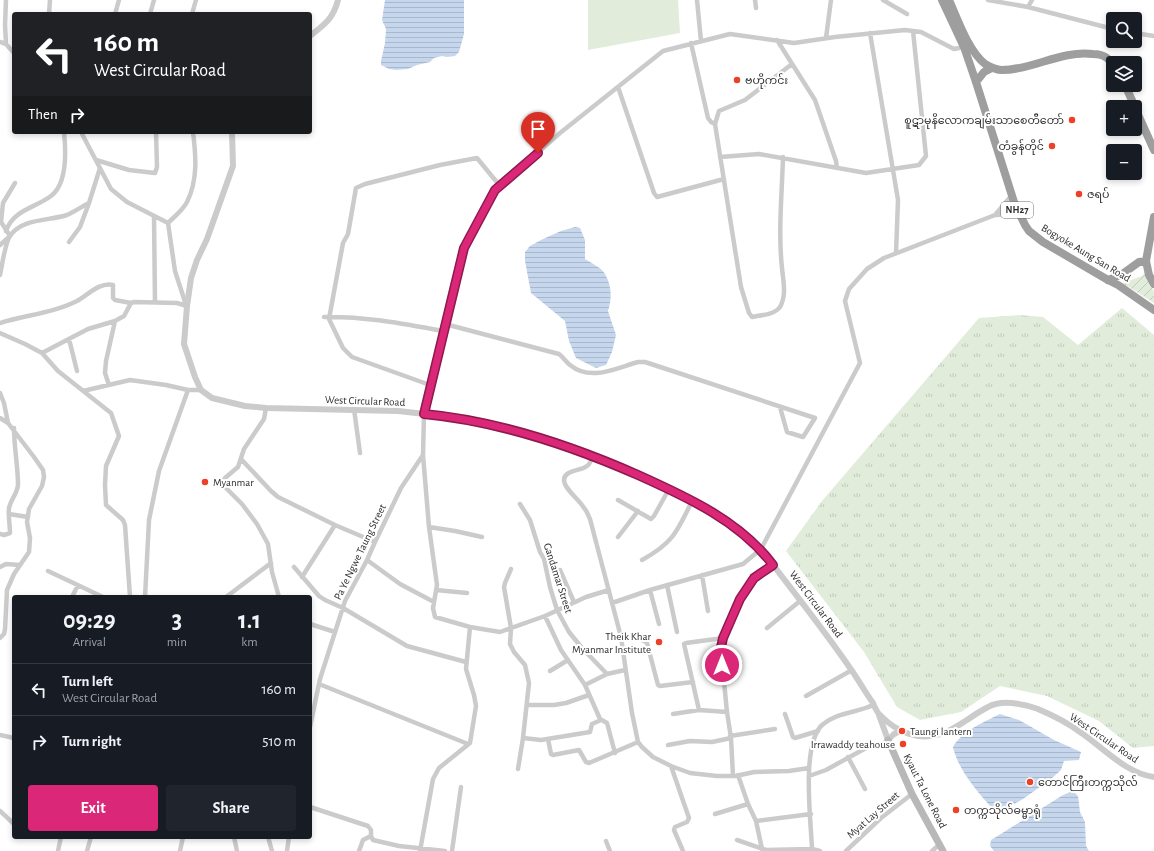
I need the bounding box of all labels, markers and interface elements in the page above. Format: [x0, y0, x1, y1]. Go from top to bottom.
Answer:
map controls [1106, 12, 1142, 180]
button: search [1106, 12, 1142, 48]
icon: left [28, 28, 80, 80]
text: 160 m [94, 29, 159, 57]
button: layers [1106, 56, 1142, 92]
text: West Circular Road [94, 62, 226, 80]
place label: ဗဟိုကင်း [745, 73, 788, 89]
marker: ဗဟိုကင်း [732, 75, 742, 85]
button: + [1106, 100, 1142, 136]
icon: right [66, 104, 88, 126]
text: Then [28, 107, 58, 122]
pin [521, 112, 555, 153]
place label: စူဋာမုနိလောကချမ်းသာစေတီတော် [904, 113, 1064, 129]
marker: စူဋာမုနိလောကချမ်းသာစေတီတော် [1067, 115, 1077, 125]
icon: arrive [527, 118, 549, 140]
place label: တံခွန်တိုင် [998, 139, 1044, 155]
marker: တံခွန်တိုင် [1047, 141, 1057, 151]
button: − [1106, 144, 1142, 180]
place label: ဇရပ် [1087, 187, 1110, 203]
marker: ဇရပ် [1074, 189, 1084, 199]
road number: NH27 [1001, 202, 1033, 218]
street label: Bogyoke Aung San Road [1039, 222, 1133, 284]
street label: West Circular Road [325, 394, 406, 408]
marker: Myanmar [200, 477, 210, 487]
place label: Myanmar [213, 477, 254, 488]
street label: Pa Ye Ngwe Taung Street [332, 502, 388, 602]
street label: Gandamar Street [542, 542, 575, 615]
street label: West Circular Road [787, 569, 845, 640]
text: 09:29 [63, 609, 116, 633]
text: 3 [172, 609, 182, 633]
text: 1.1 [238, 609, 261, 633]
place label: Theik Khar Myanmar Institute [572, 631, 651, 655]
text: Arrival [73, 636, 106, 649]
text: min [167, 636, 187, 649]
text: km [241, 636, 258, 649]
marker: Theik Khar Myanmar Institute [654, 637, 664, 647]
position arrow [701, 644, 743, 686]
text: Turn left [62, 674, 113, 689]
icon: left [28, 679, 50, 701]
text: 160 m [261, 682, 296, 697]
text: West Circular Road [62, 692, 157, 705]
street label: West Circular Road [1068, 711, 1141, 765]
marker: Taungi lantern [897, 726, 907, 736]
place label: Taungi lantern [910, 726, 972, 737]
icon: right [28, 731, 50, 753]
text: Turn right [62, 734, 121, 749]
text: 510 m [262, 734, 296, 749]
place label: Irrawaddy teahouse [811, 739, 895, 750]
marker: Irrawaddy teahouse [898, 739, 908, 749]
street label: Kyaut Ta Lone Road [901, 752, 949, 830]
place label: တောင်ကြီးတက္ကသိုလ် [1038, 775, 1138, 791]
marker: တောင်ကြီးတက္ကသိုလ် [1025, 777, 1035, 787]
button: Exit [28, 785, 158, 831]
button: Share [166, 785, 296, 831]
street label: Myat Lay Street [845, 789, 902, 841]
place label: တက္ကသိုလ်ဓမ္မာရုံ [964, 803, 1041, 819]
marker: တက္ကသိုလ်ဓမ္မာရုံ [951, 805, 961, 815]

